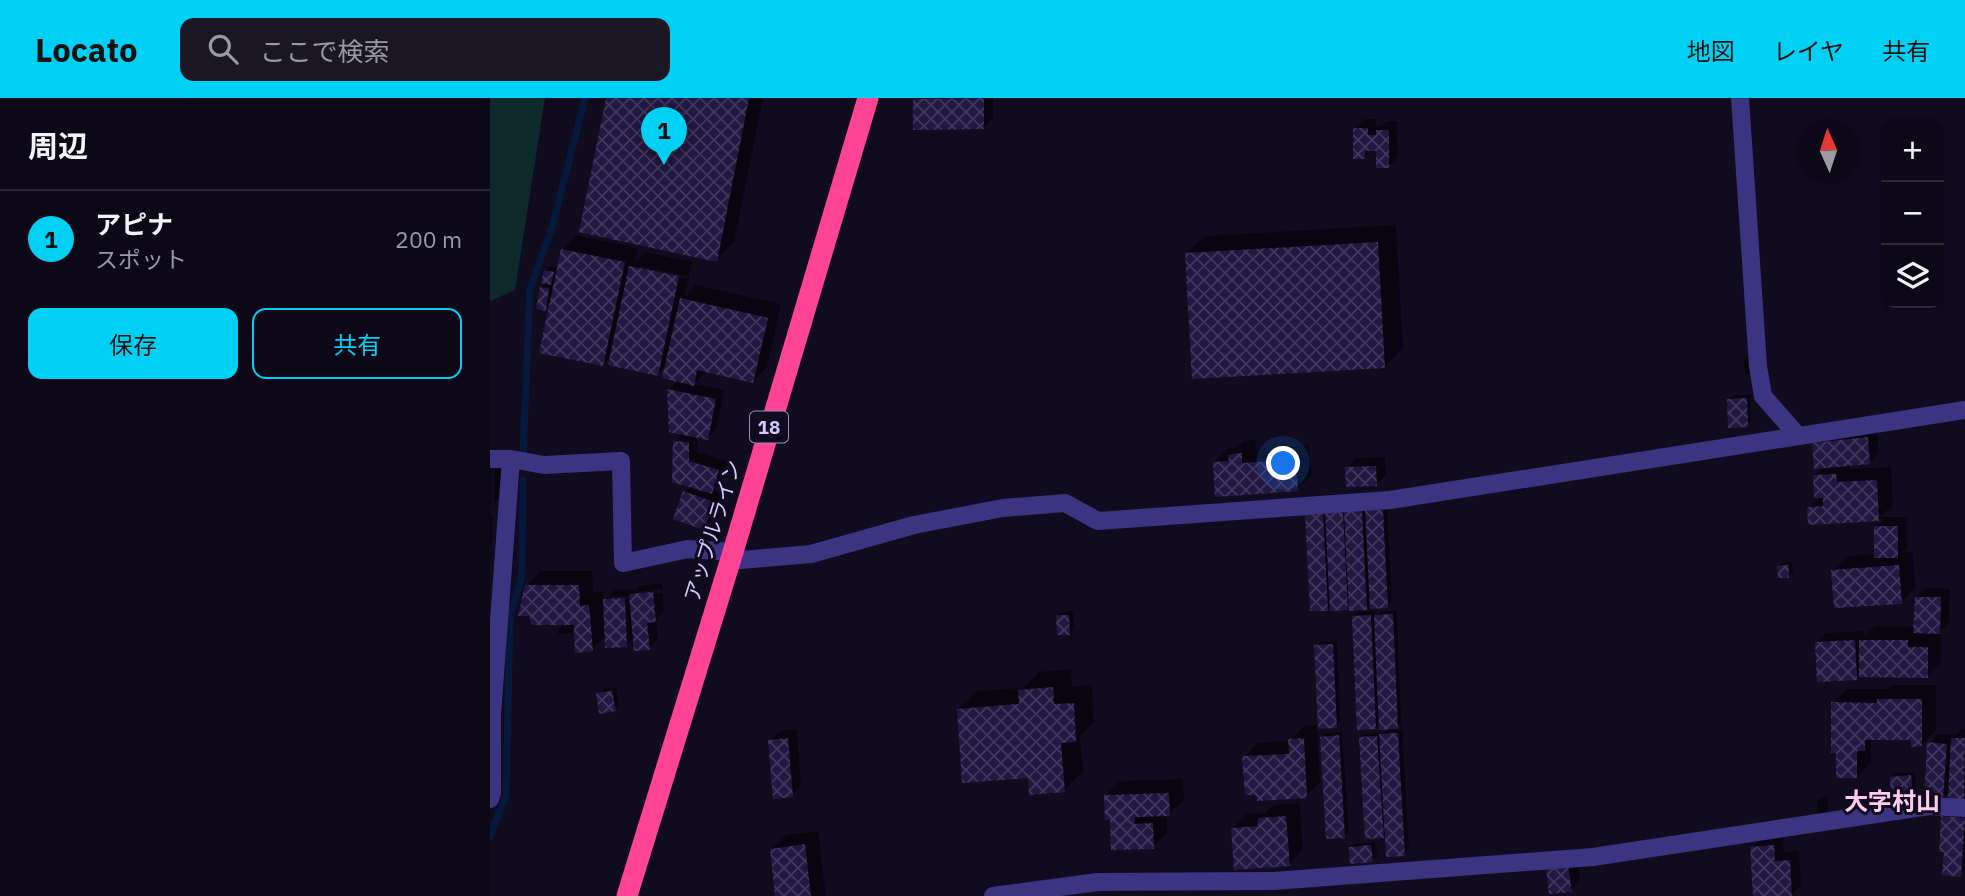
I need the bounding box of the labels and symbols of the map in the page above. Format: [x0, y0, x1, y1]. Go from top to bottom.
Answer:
pin: 1 [641, 107, 687, 165]
north arrow [1797, 119, 1860, 182]
road number: 18 [750, 412, 788, 442]
your location [1266, 446, 1300, 480]
street label: アップルライン [677, 456, 747, 605]
district label: 大字村山 [1844, 785, 1940, 817]

